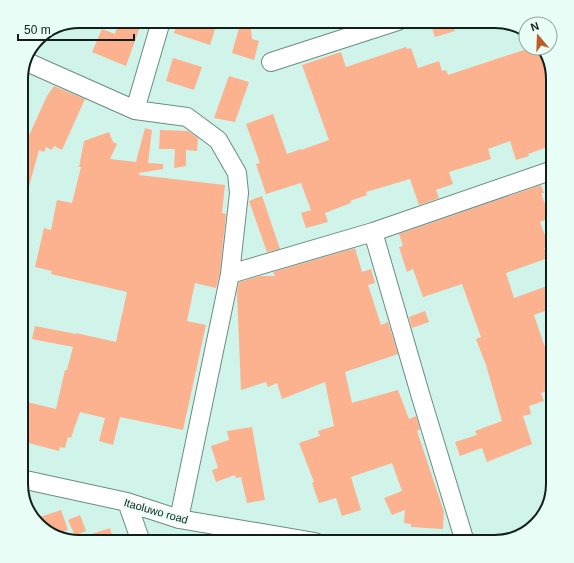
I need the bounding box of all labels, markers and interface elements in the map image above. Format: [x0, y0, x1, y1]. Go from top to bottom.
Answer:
scale bar [18, 16, 134, 42]
north arrow [518, 16, 558, 56]
text: N [529, 20, 541, 34]
text: 50 m [24, 23, 51, 37]
street label: Itaoluwo road [123, 496, 189, 526]

